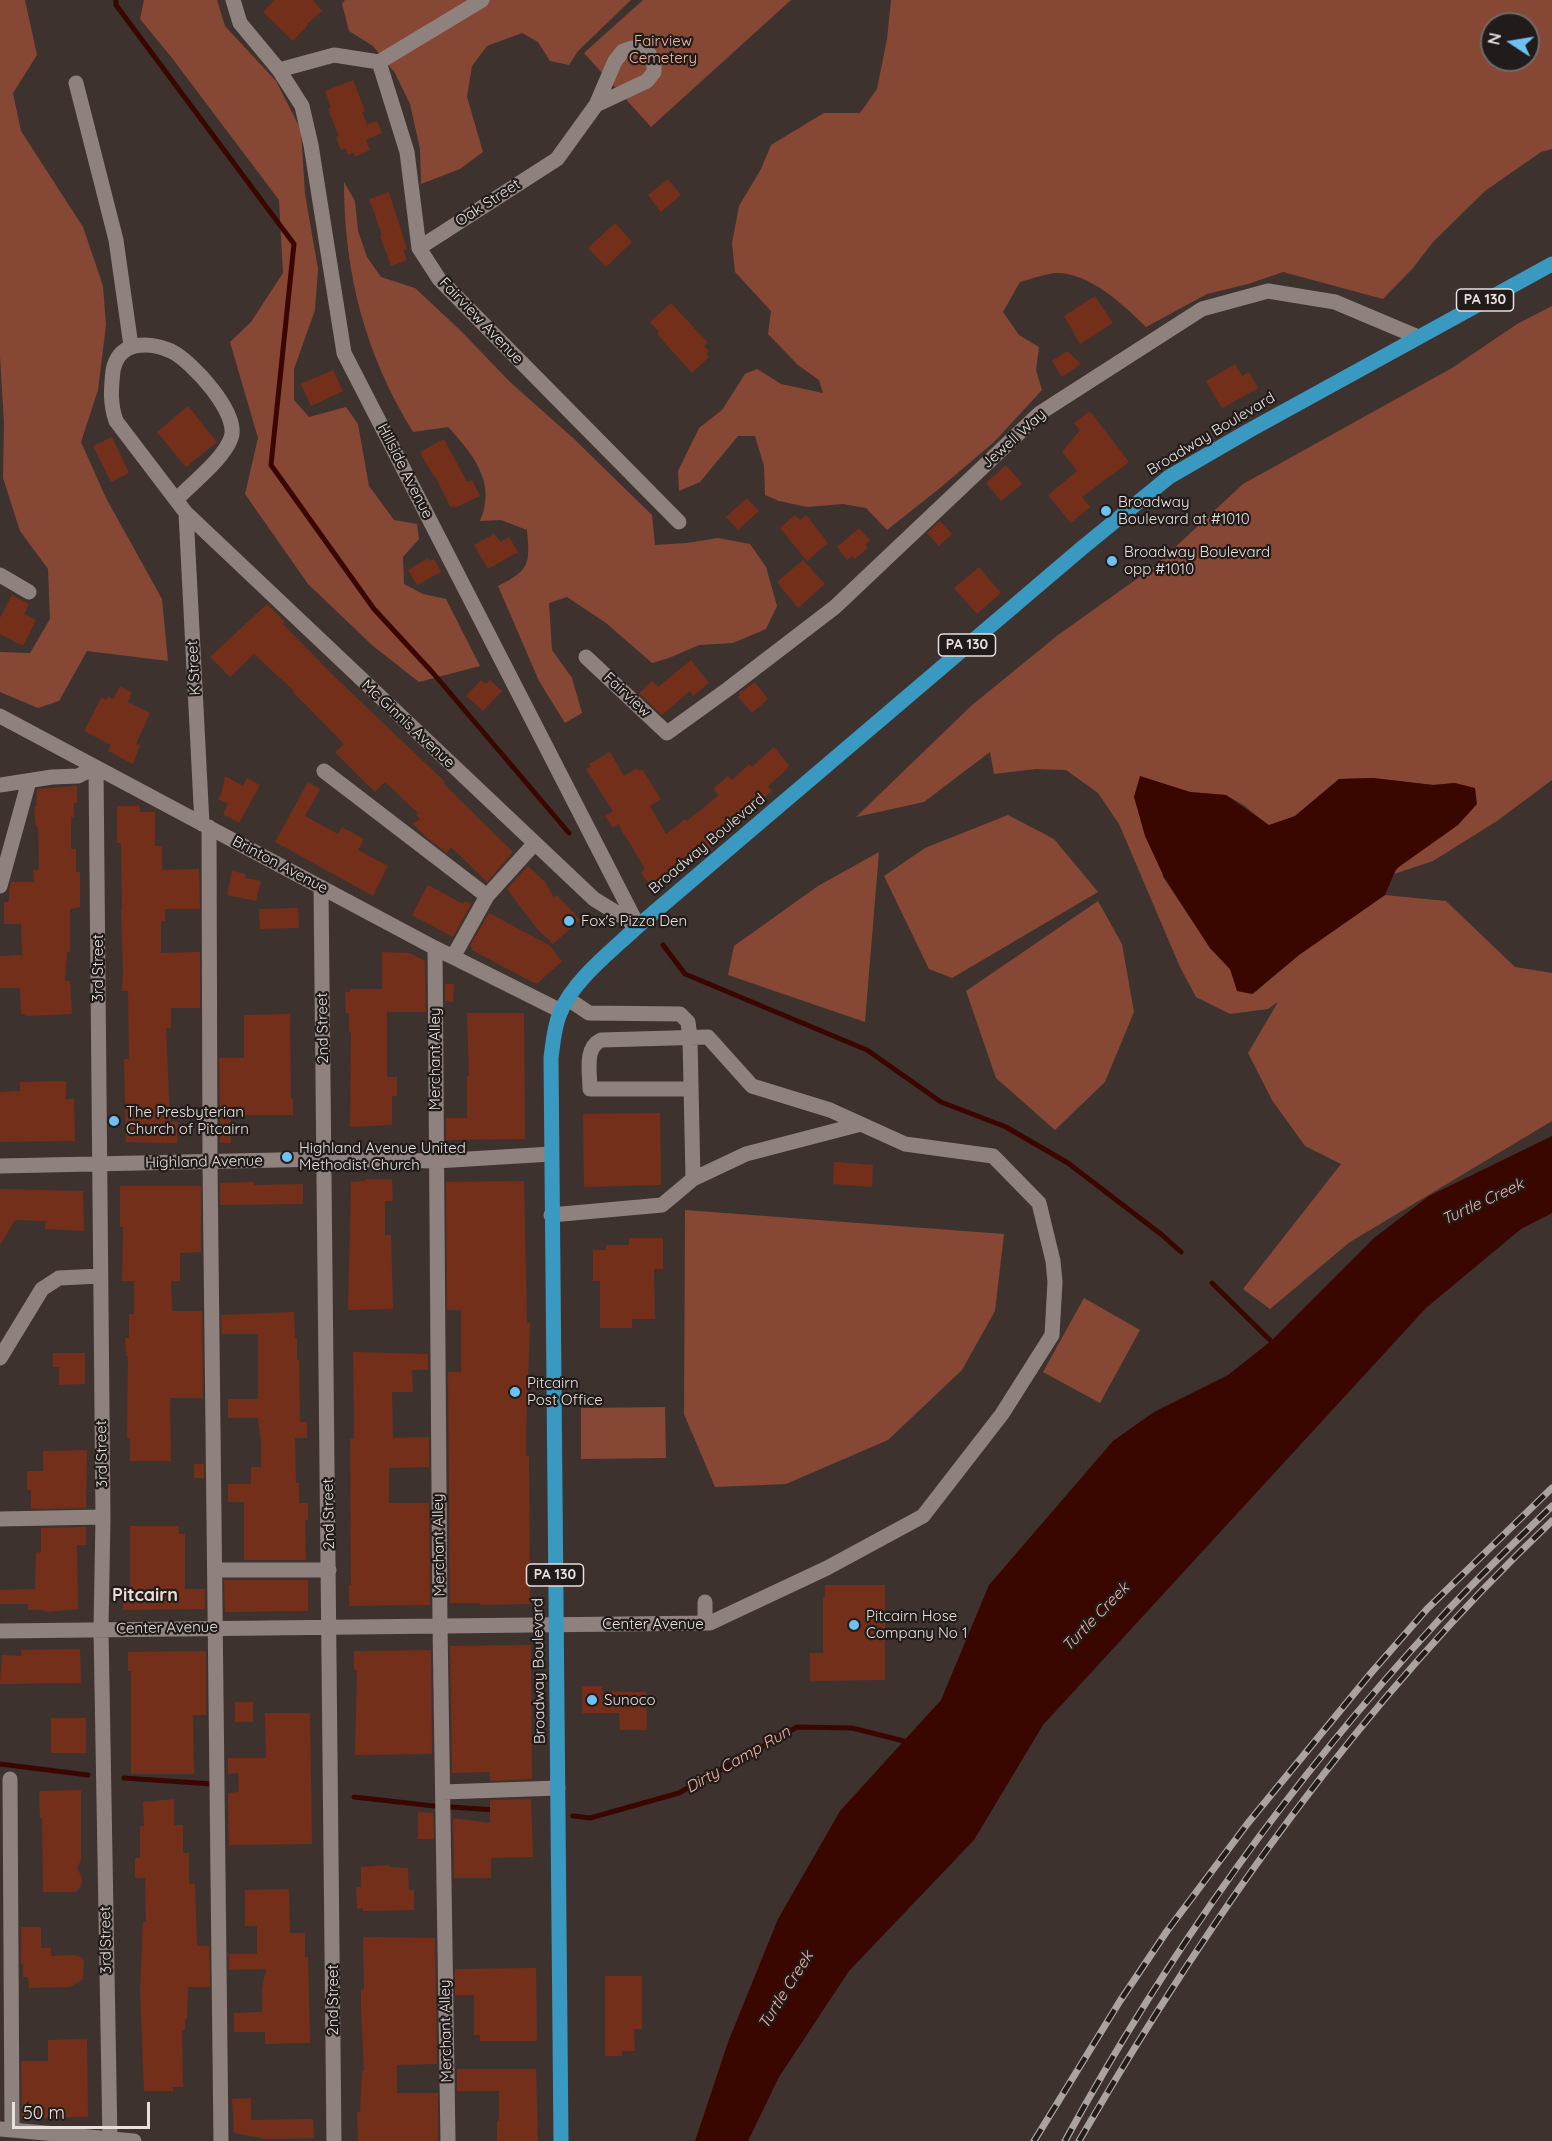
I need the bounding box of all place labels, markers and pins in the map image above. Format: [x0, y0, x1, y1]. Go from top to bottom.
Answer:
place label: Broadway Boulevard at #1010 [1118, 493, 1250, 528]
marker: Broadway Boulevard at #1010 [1099, 504, 1113, 518]
place label: Broadway Boulevard opp #1010 [1124, 543, 1270, 578]
marker: Broadway Boulevard opp #1010 [1105, 554, 1119, 568]
place label: Fox's Pizza Den [581, 912, 687, 930]
marker: Fox's Pizza Den [562, 914, 576, 928]
place label: The Presbyterian Church of Pitcairn [126, 1103, 249, 1138]
marker: The Presbyterian Church of Pitcairn [107, 1114, 121, 1128]
place label: Highland Avenue United Methodist Church [299, 1139, 466, 1174]
marker: Highland Avenue United Methodist Church [280, 1150, 294, 1164]
place label: Pitcairn Post Office [527, 1374, 603, 1409]
marker: Pitcairn Post Office [508, 1385, 522, 1399]
place label: Pitcairn Hose Company No 1 [866, 1607, 968, 1642]
marker: Pitcairn Hose Company No 1 [847, 1618, 861, 1632]
place label: Sunoco [604, 1691, 656, 1709]
marker: Sunoco [585, 1693, 599, 1707]

